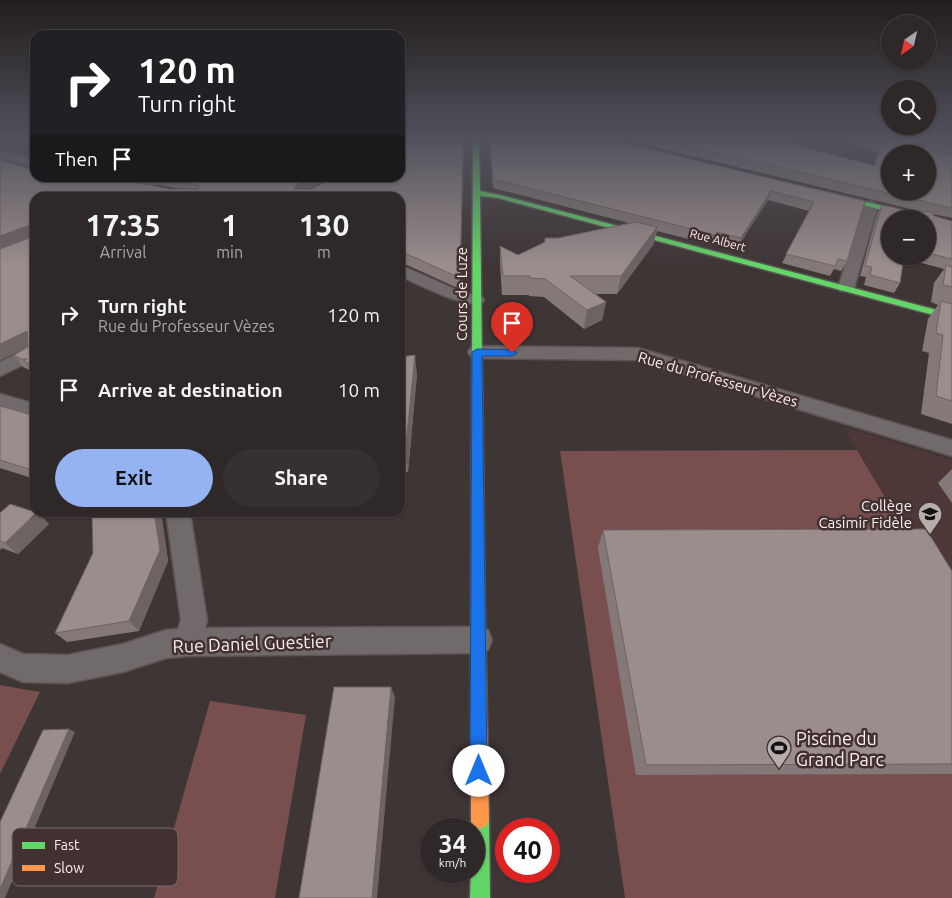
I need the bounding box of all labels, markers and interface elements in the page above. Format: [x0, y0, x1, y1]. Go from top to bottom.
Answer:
north arrow [881, 15, 936, 70]
map controls [881, 15, 936, 265]
icon: right [55, 50, 120, 115]
text: 120 m [138, 50, 236, 90]
button: search [881, 80, 936, 135]
text: Turn right [138, 91, 236, 116]
icon: arrive [108, 145, 136, 173]
button: + [881, 145, 936, 200]
text: Then [55, 148, 98, 170]
text: 17:35 [86, 208, 161, 242]
text: 1 [221, 208, 238, 242]
text: 130 [299, 208, 349, 242]
button: − [881, 210, 936, 265]
street label: Rue Albert [689, 226, 748, 254]
text: Arrival [100, 243, 146, 261]
text: min [216, 243, 243, 261]
text: m [317, 243, 331, 261]
street label: Cours de Luze [453, 247, 470, 341]
text: Turn right [98, 295, 186, 317]
icon: right [55, 301, 83, 329]
pin [491, 302, 533, 353]
text: 120 m [327, 304, 380, 326]
icon: arrive [498, 309, 526, 337]
text: Rue du Professeur Vèzes [98, 317, 275, 335]
street label: Rue du Professeur Vèzes [636, 348, 800, 410]
icon: arrive [55, 376, 83, 404]
text: Arrive at destination [98, 379, 283, 401]
text: 10 m [338, 379, 380, 401]
button: Exit [55, 449, 213, 507]
button: Share [223, 449, 380, 507]
place label: Collège Casimir Fidèle [818, 497, 912, 531]
school or university icon: Collège Casimir Fidèle [917, 501, 943, 535]
street label: Rue Daniel Guestier [172, 630, 332, 656]
place label: Piscine du Grand Parc [796, 728, 884, 769]
sports icon: Piscine du Grand Parc [766, 735, 792, 769]
position arrow [452, 744, 504, 796]
speed limit sign: 40 [495, 818, 560, 883]
legend [12, 828, 178, 886]
text: 34 [438, 830, 467, 858]
text: Fast [54, 837, 80, 853]
text: km/h [439, 856, 466, 869]
text: Slow [54, 860, 84, 876]

